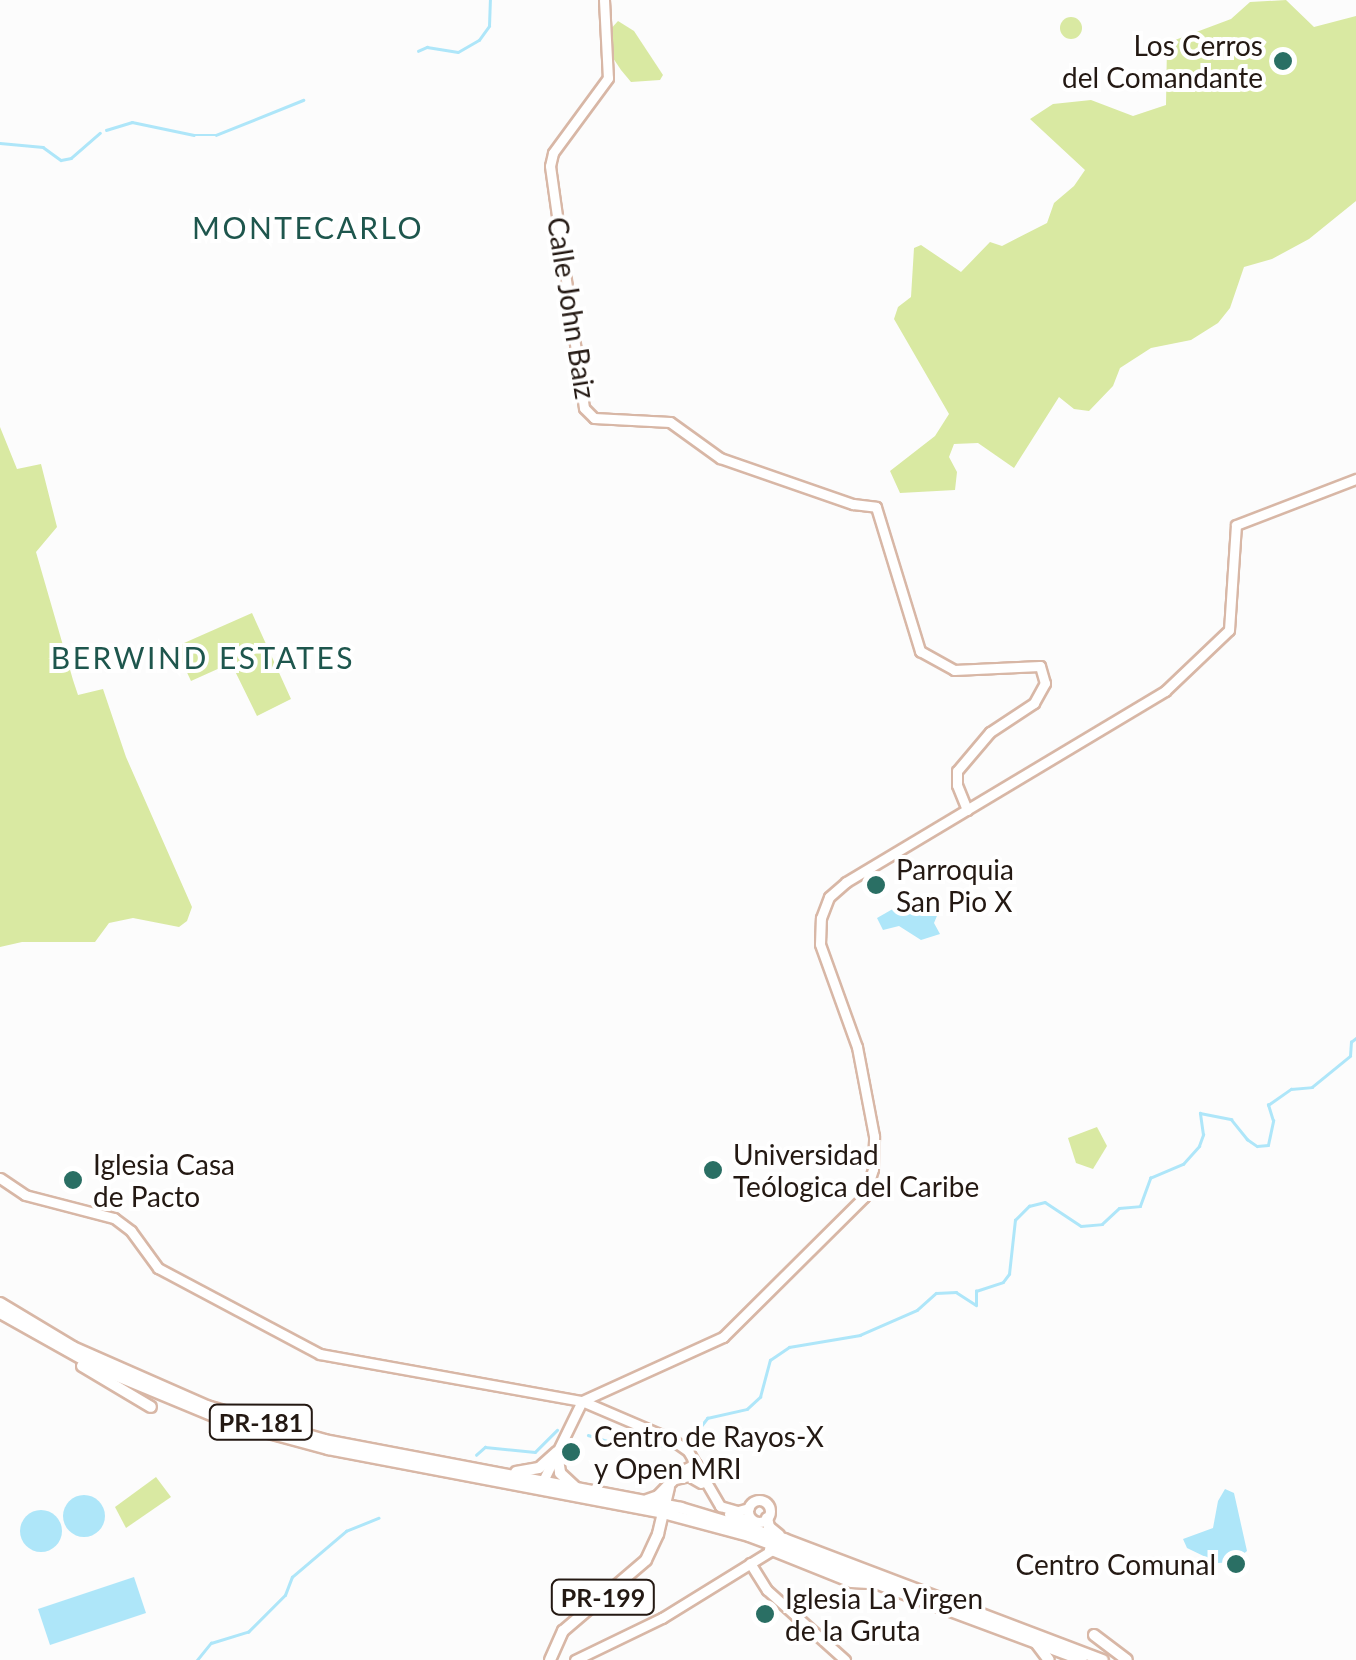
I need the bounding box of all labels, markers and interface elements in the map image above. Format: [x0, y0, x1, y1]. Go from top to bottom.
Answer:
place label: Los Cerros del Comandante [1062, 28, 1263, 94]
marker: Los Cerros del Comandante [1272, 50, 1294, 72]
district label: MONTECARLO [192, 209, 424, 245]
street label: Calle John Baiz [541, 214, 603, 402]
district label: BERWIND ESTATES [51, 639, 355, 675]
place label: Parroquia San Pio X [896, 852, 1014, 918]
marker: Parroquia San Pio X [865, 874, 887, 896]
place label: Universidad Teólogica del Caribe [733, 1137, 979, 1203]
place label: Iglesia Casa de Pacto [93, 1147, 235, 1213]
marker: Universidad Teólogica del Caribe [702, 1159, 724, 1181]
marker: Iglesia Casa de Pacto [62, 1169, 84, 1191]
road number: PR-181 [208, 1402, 314, 1442]
place label: Centro de Rayos-X y Open MRI [594, 1419, 824, 1485]
marker: Centro de Rayos-X y Open MRI [558, 1439, 584, 1465]
place label: Centro Comunal [1016, 1547, 1216, 1581]
marker: Centro Comunal [1225, 1553, 1247, 1575]
road number: PR-199 [550, 1577, 656, 1617]
place label: Iglesia La Virgen de la Gruta [785, 1581, 984, 1647]
marker: Iglesia La Virgen de la Gruta [754, 1603, 776, 1625]

